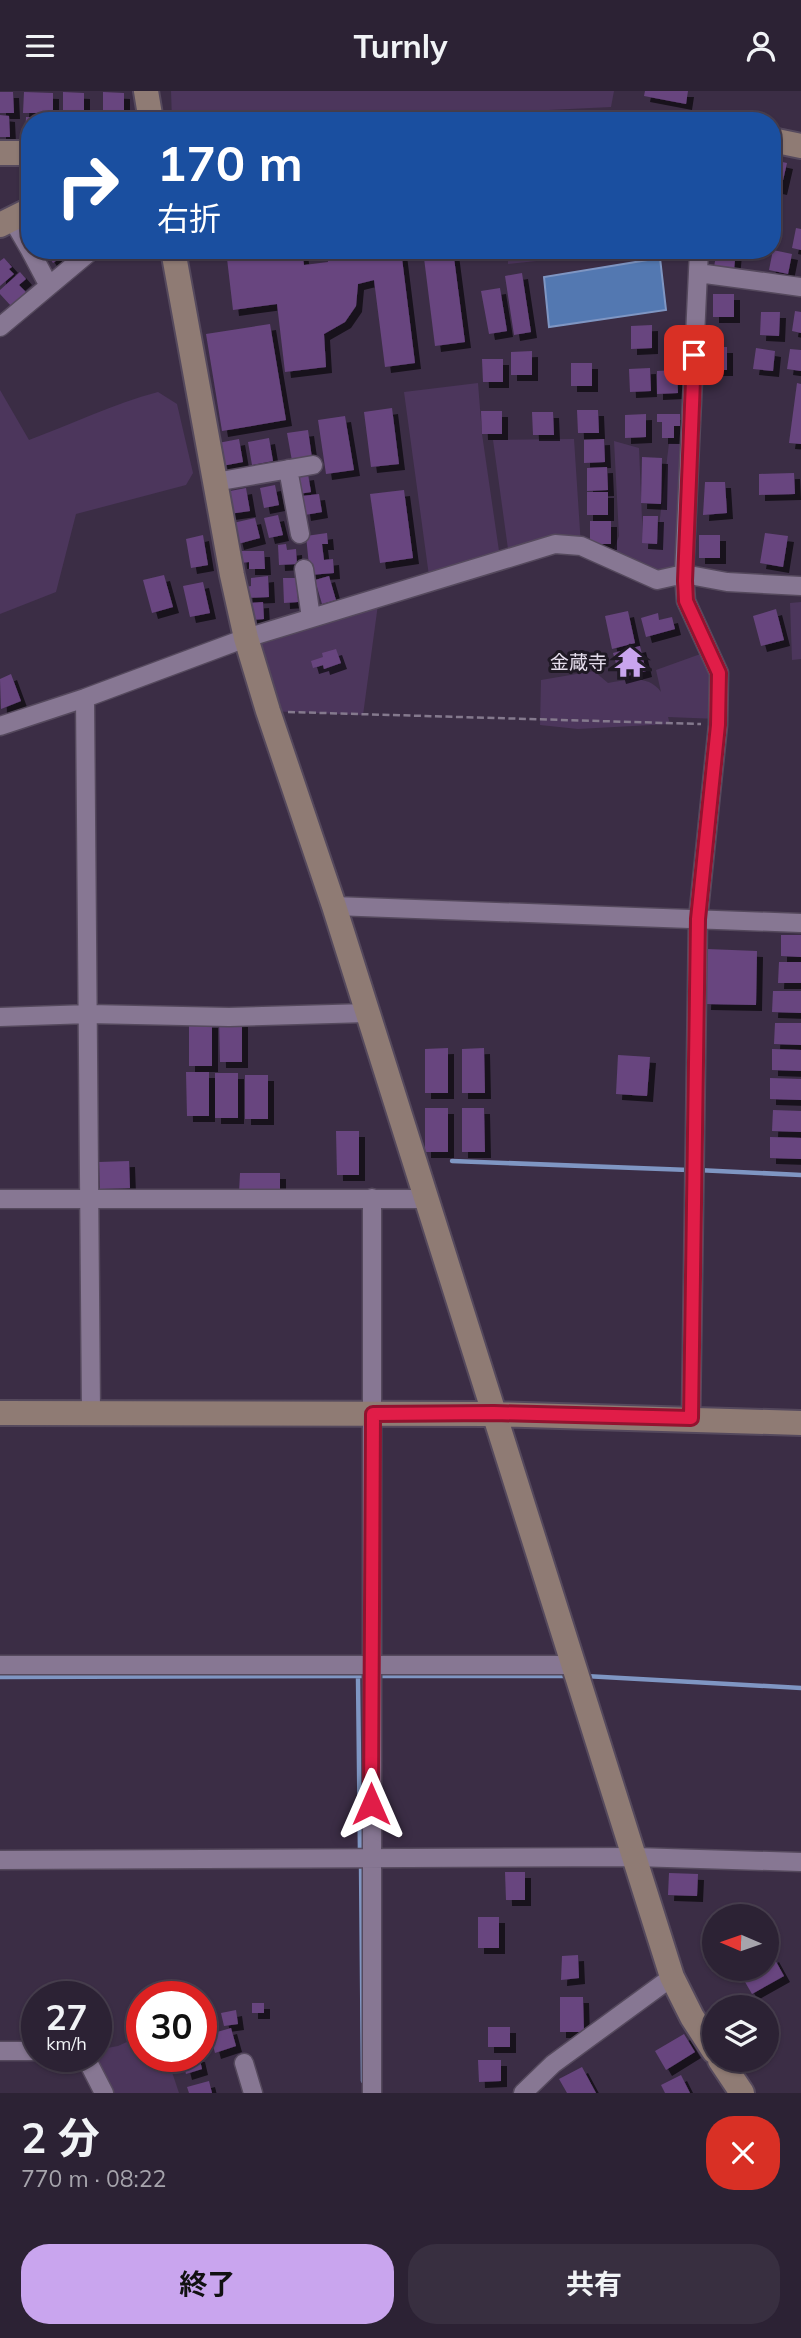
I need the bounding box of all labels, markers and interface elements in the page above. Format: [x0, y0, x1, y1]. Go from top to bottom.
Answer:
text: Turnly [353, 26, 448, 66]
icon: menu [21, 27, 59, 65]
icon: person [742, 27, 780, 65]
text: 170 m [157, 132, 303, 193]
icon: right [42, 140, 133, 231]
text: 右折 [157, 198, 221, 238]
pin [664, 325, 724, 385]
icon: arrive [675, 336, 713, 374]
temple icon: 金蔵寺 [613, 645, 647, 679]
place label: 金蔵寺 [550, 650, 607, 674]
position arrow [334, 1767, 408, 1841]
north arrow [702, 1904, 779, 1981]
map controls [702, 1904, 779, 2072]
speed limit sign: 30 [126, 1981, 217, 2072]
text: 27 [45, 1995, 88, 2039]
button: layers [702, 1995, 779, 2072]
text: km/h [46, 2032, 87, 2055]
text: 2 分 [21, 2111, 100, 2164]
button: close [706, 2116, 780, 2190]
text: 770 m · 08:22 [21, 2164, 166, 2193]
button: 終了 [21, 2244, 394, 2324]
button: 共有 [408, 2244, 780, 2324]

